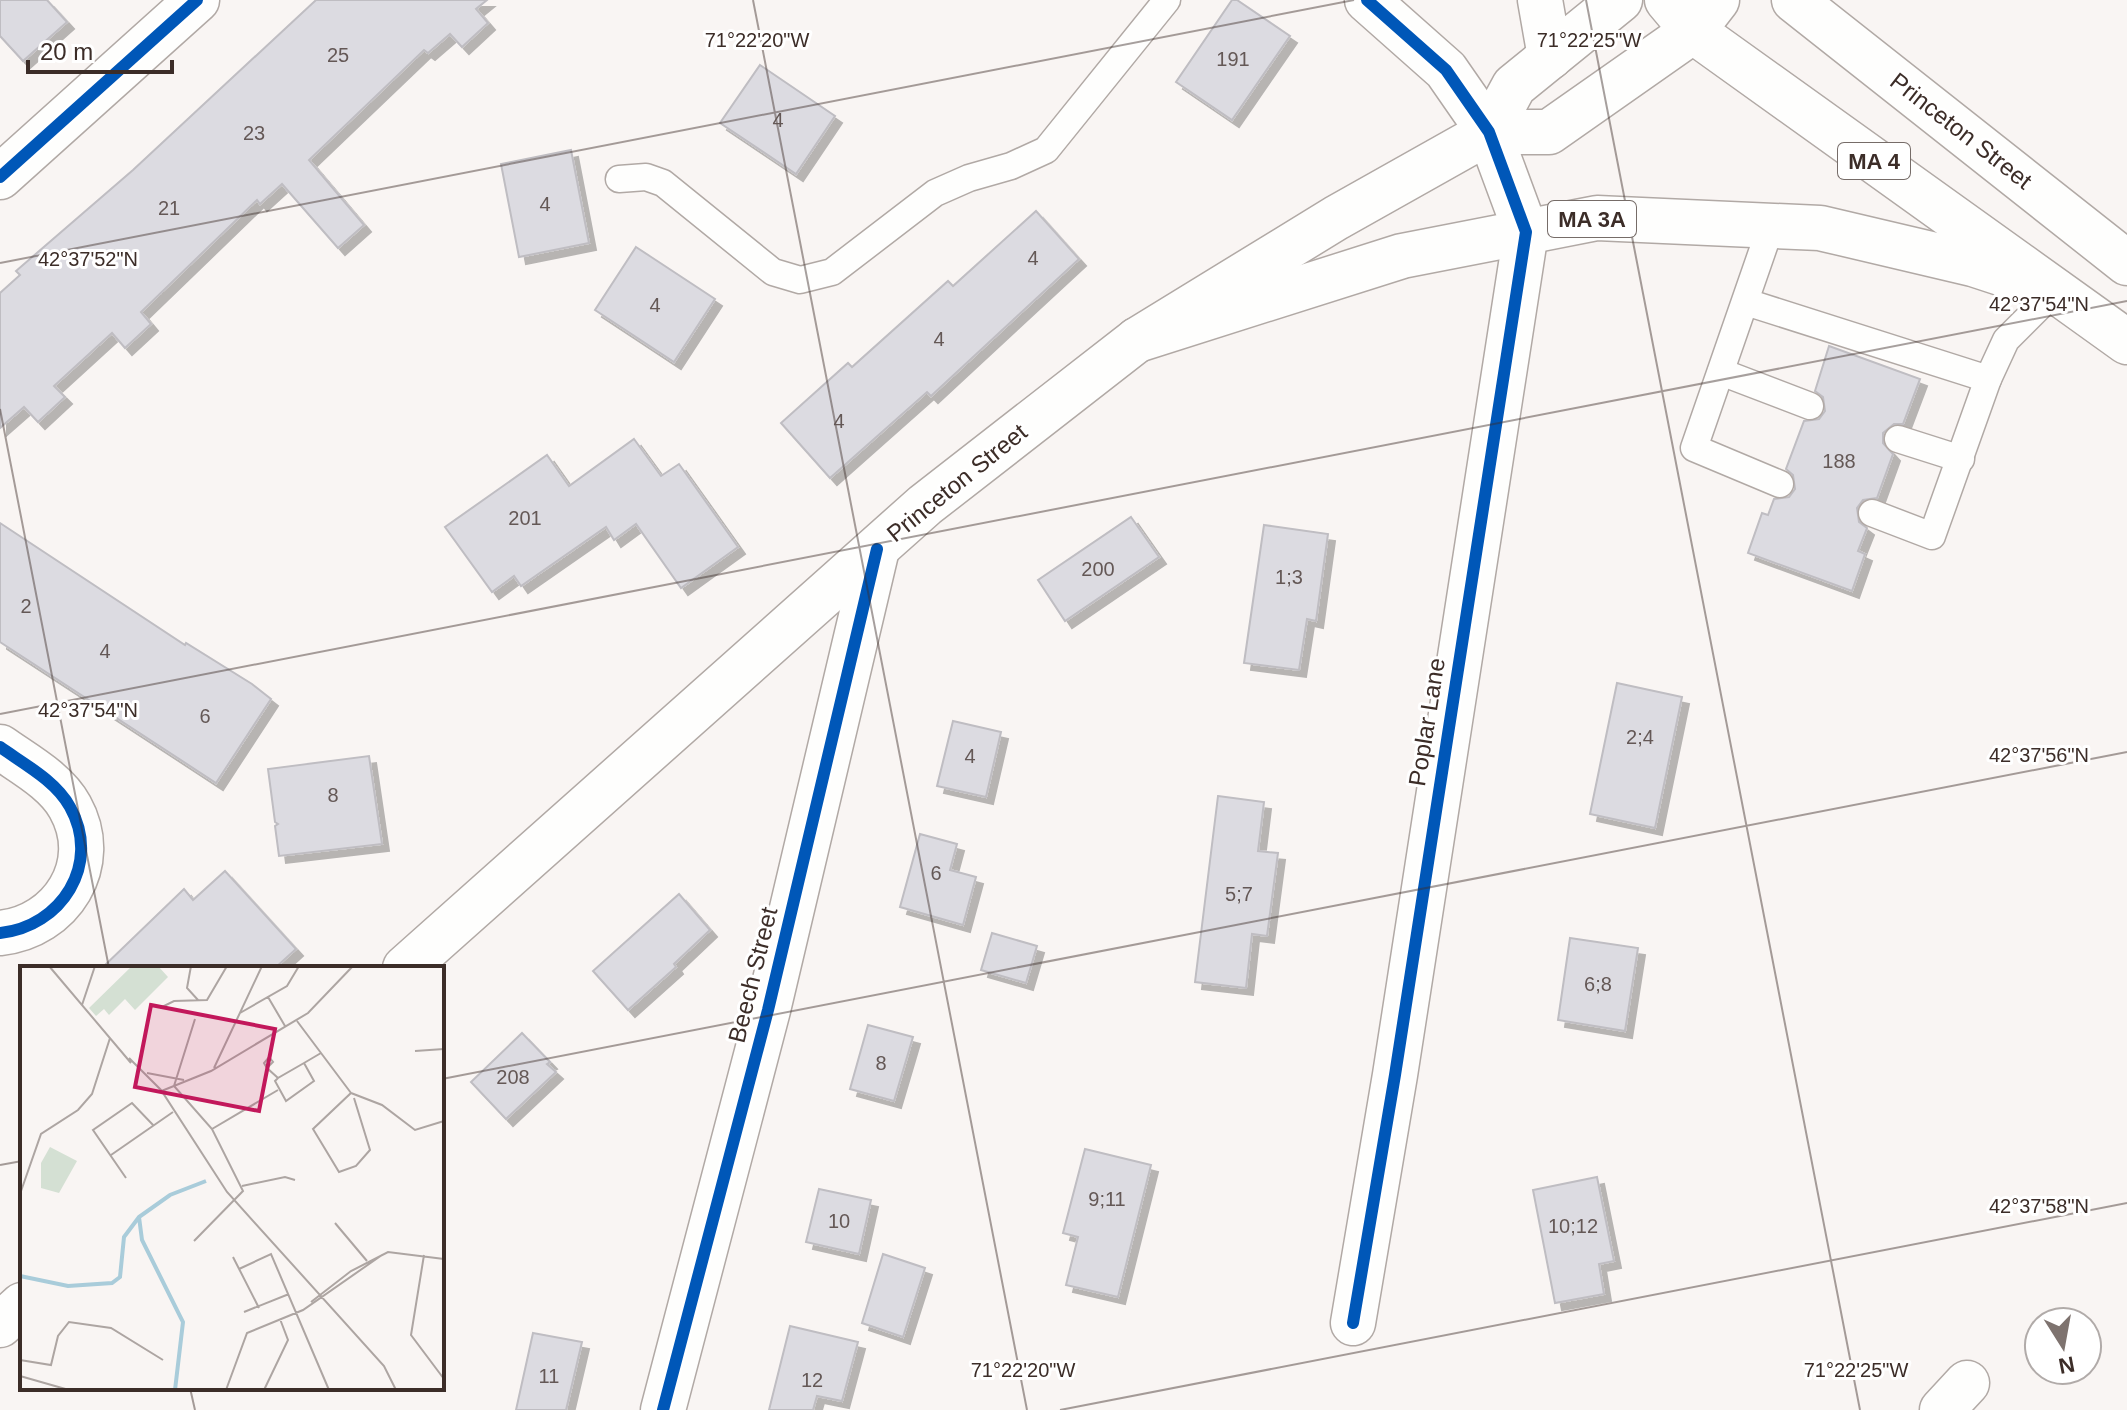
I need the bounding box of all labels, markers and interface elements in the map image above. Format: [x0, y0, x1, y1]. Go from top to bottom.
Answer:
scale bar [28, 24, 172, 74]
text: 71°22'20"W [705, 29, 809, 51]
text: 71°22'25"W [1537, 29, 1641, 51]
text: 20 m [40, 38, 93, 65]
house number: 25 [327, 44, 349, 66]
house number: 191 [1216, 48, 1250, 70]
street label: Princeton Street [1885, 67, 2038, 194]
house number: 4 [772, 109, 784, 131]
house number: 23 [243, 122, 265, 144]
road number: MA 4 [1838, 143, 1910, 179]
house number: 4 [539, 193, 551, 215]
house number: 21 [158, 197, 180, 219]
road number: MA 3A [1548, 201, 1636, 237]
house number: 4 [1027, 247, 1039, 269]
text: 42°37'52"N [38, 248, 138, 270]
text: 42°37'54"N [1989, 293, 2089, 315]
house number: 4 [649, 294, 661, 316]
house number: 4 [933, 328, 945, 350]
house number: 4 [833, 410, 845, 432]
street label: Princeton Street [881, 418, 1032, 547]
house number: 188 [1822, 450, 1856, 472]
house number: 201 [508, 507, 542, 529]
house number: 200 [1081, 558, 1115, 580]
house number: 1;3 [1275, 566, 1303, 588]
house number: 2 [20, 595, 32, 617]
house number: 4 [99, 640, 111, 662]
street label: Poplar Lane [1403, 656, 1450, 788]
text: 42°37'54"N [38, 699, 138, 721]
house number: 6 [199, 705, 211, 727]
house number: 2;4 [1626, 726, 1654, 748]
text: 42°37'56"N [1989, 744, 2089, 766]
house number: 4 [964, 745, 976, 767]
house number: 8 [327, 784, 339, 806]
house number: 6 [930, 862, 942, 884]
house number: 5;7 [1225, 883, 1253, 905]
street label: Beech Street [723, 904, 782, 1045]
inset map [20, 966, 444, 1390]
house number: 6;8 [1584, 973, 1612, 995]
house number: 8 [875, 1052, 887, 1074]
house number: 208 [496, 1066, 530, 1088]
house number: 9;11 [1088, 1188, 1126, 1210]
text: 42°37'58"N [1989, 1195, 2089, 1217]
house number: 10 [828, 1210, 850, 1232]
house number: 10;12 [1548, 1215, 1598, 1237]
north arrow [2023, 1306, 2103, 1386]
text: N [2057, 1351, 2077, 1379]
text: 71°22'20"W [971, 1359, 1075, 1381]
text: 71°22'25"W [1804, 1359, 1908, 1381]
house number: 11 [539, 1365, 559, 1387]
house number: 12 [801, 1369, 823, 1391]

